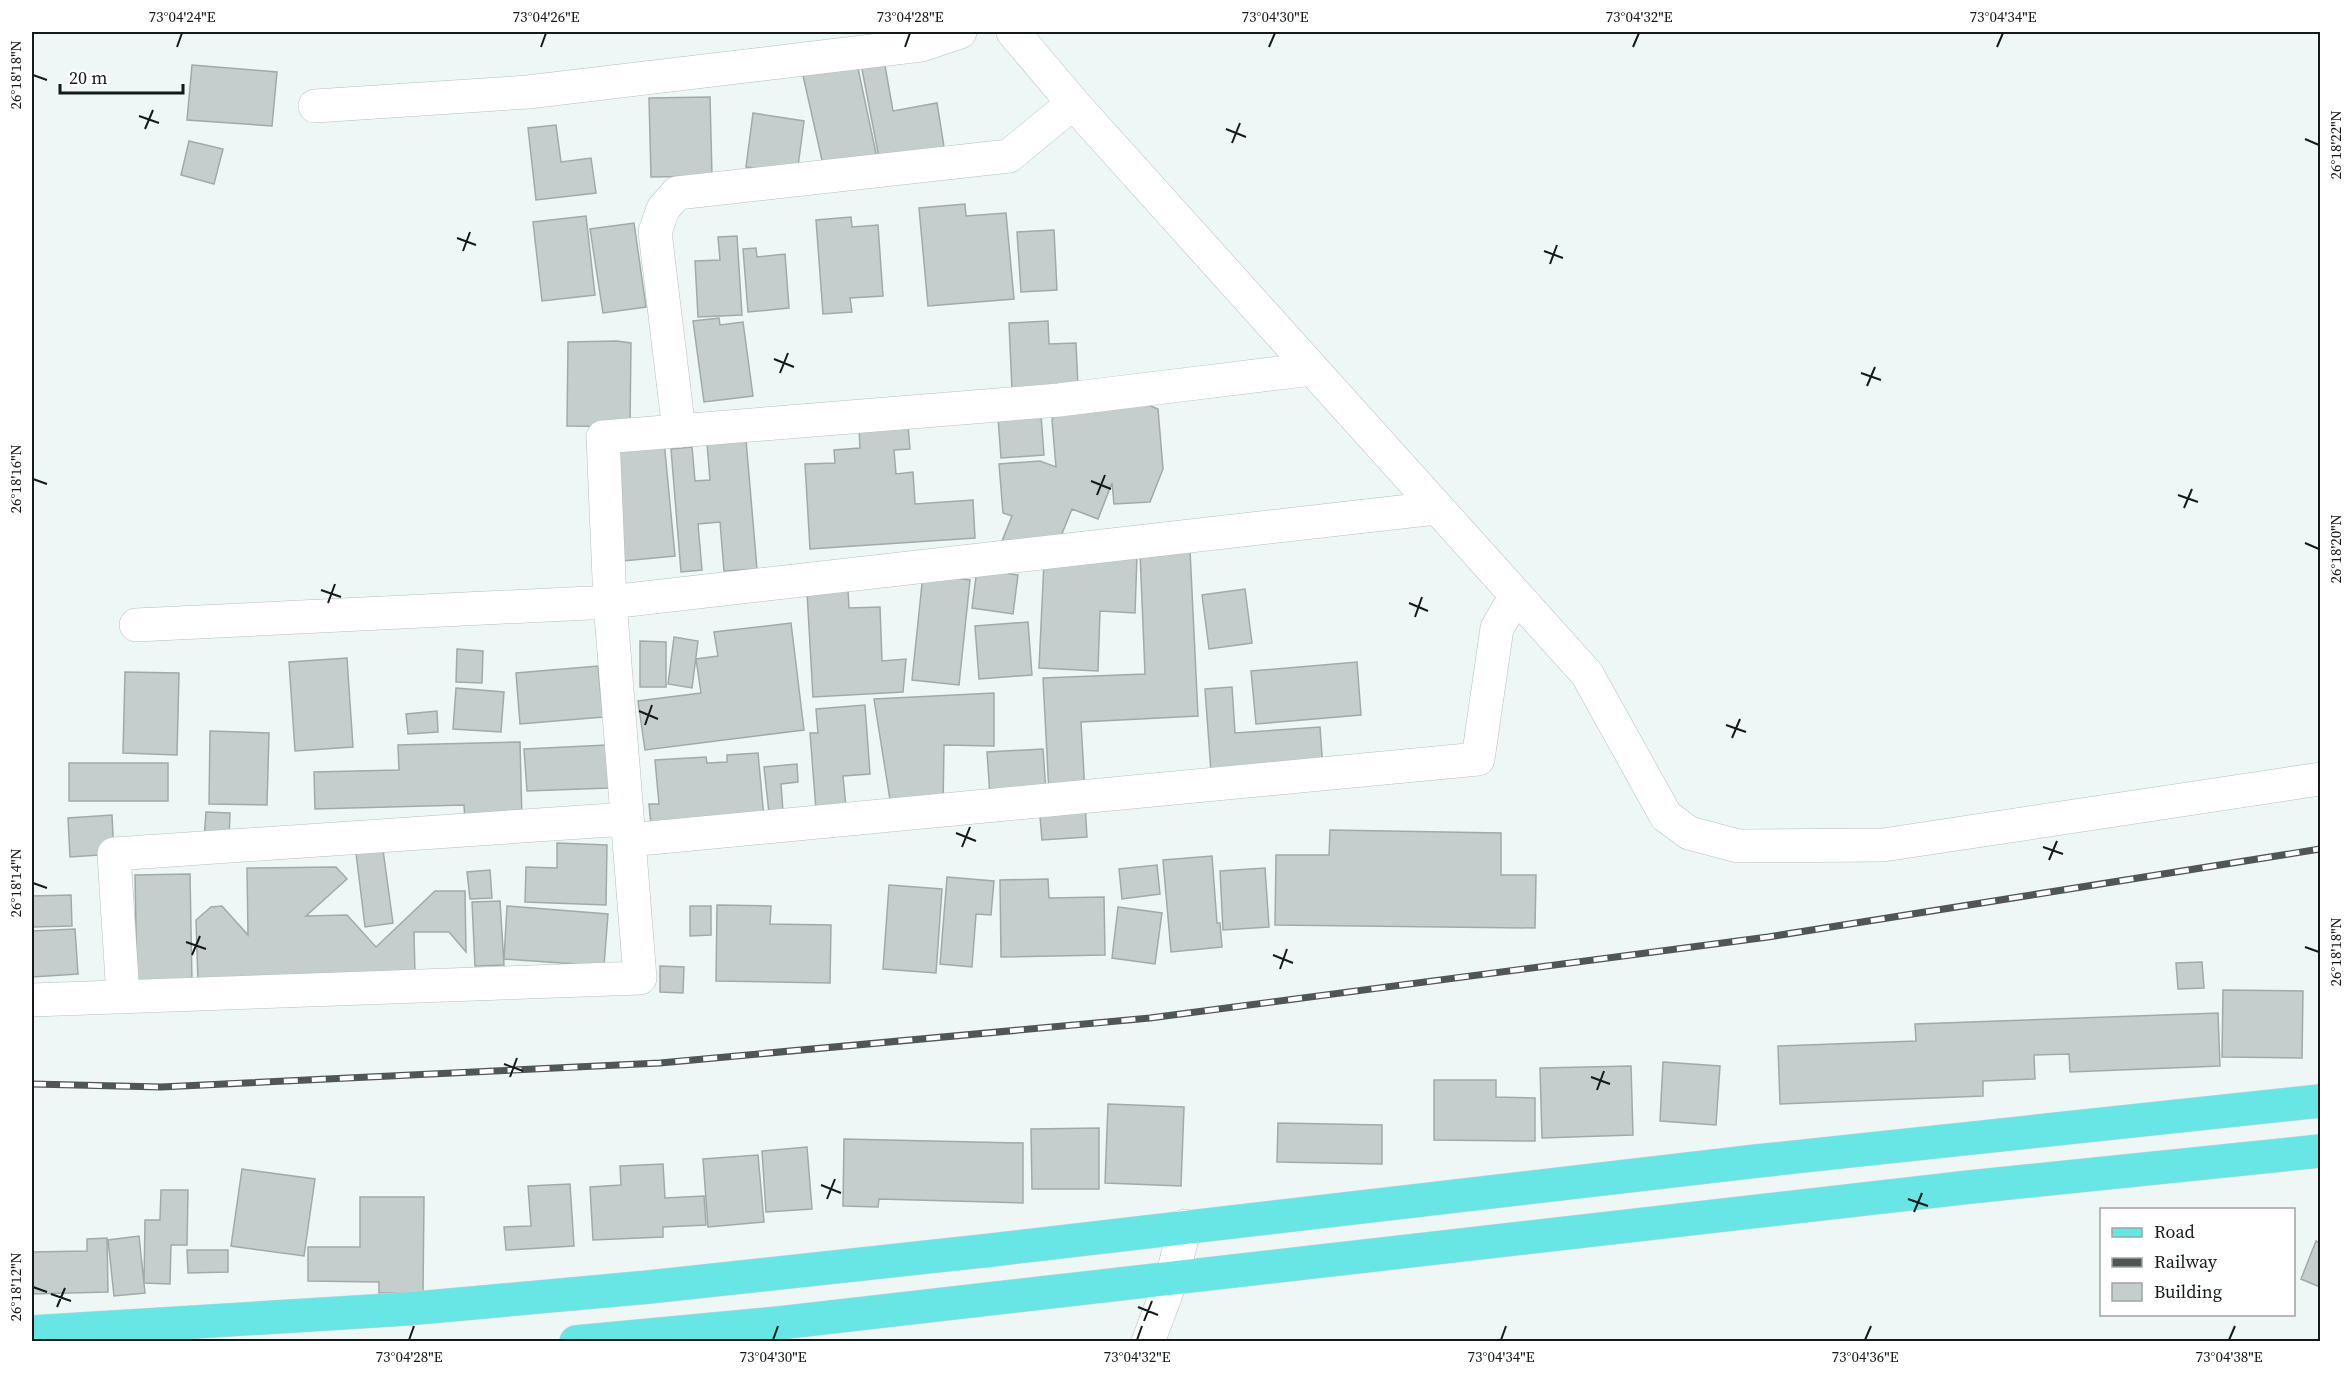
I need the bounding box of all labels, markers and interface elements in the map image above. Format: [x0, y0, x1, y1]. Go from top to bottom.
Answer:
text: 73°04'24"E [148, 6, 216, 27]
text: 73°04'26"E [512, 6, 580, 27]
text: 73°04'28"E [876, 6, 944, 27]
text: 73°04'30"E [1241, 6, 1309, 27]
text: 73°04'32"E [1605, 6, 1673, 27]
text: 73°04'34"E [1969, 6, 2037, 27]
text: 26°18'18"N [5, 40, 26, 110]
scale bar [60, 57, 183, 95]
text: 20 m [69, 65, 107, 90]
text: 26°18'22"N [2325, 110, 2346, 180]
text: 26°18'16"N [5, 444, 26, 514]
text: 26°18'20"N [2325, 514, 2346, 584]
text: 26°18'14"N [5, 848, 26, 918]
text: 26°18'18"N [2325, 917, 2346, 987]
legend [2100, 1208, 2295, 1316]
text: Road [2154, 1219, 2195, 1244]
text: Railway [2154, 1249, 2218, 1274]
text: 26°18'12"N [5, 1252, 26, 1322]
text: Building [2154, 1279, 2222, 1304]
text: 73°04'28"E [375, 1346, 443, 1367]
text: 73°04'30"E [739, 1346, 807, 1367]
text: 73°04'32"E [1103, 1346, 1171, 1367]
text: 73°04'34"E [1467, 1346, 1535, 1367]
text: 73°04'36"E [1831, 1346, 1899, 1367]
text: 73°04'38"E [2195, 1346, 2263, 1367]

